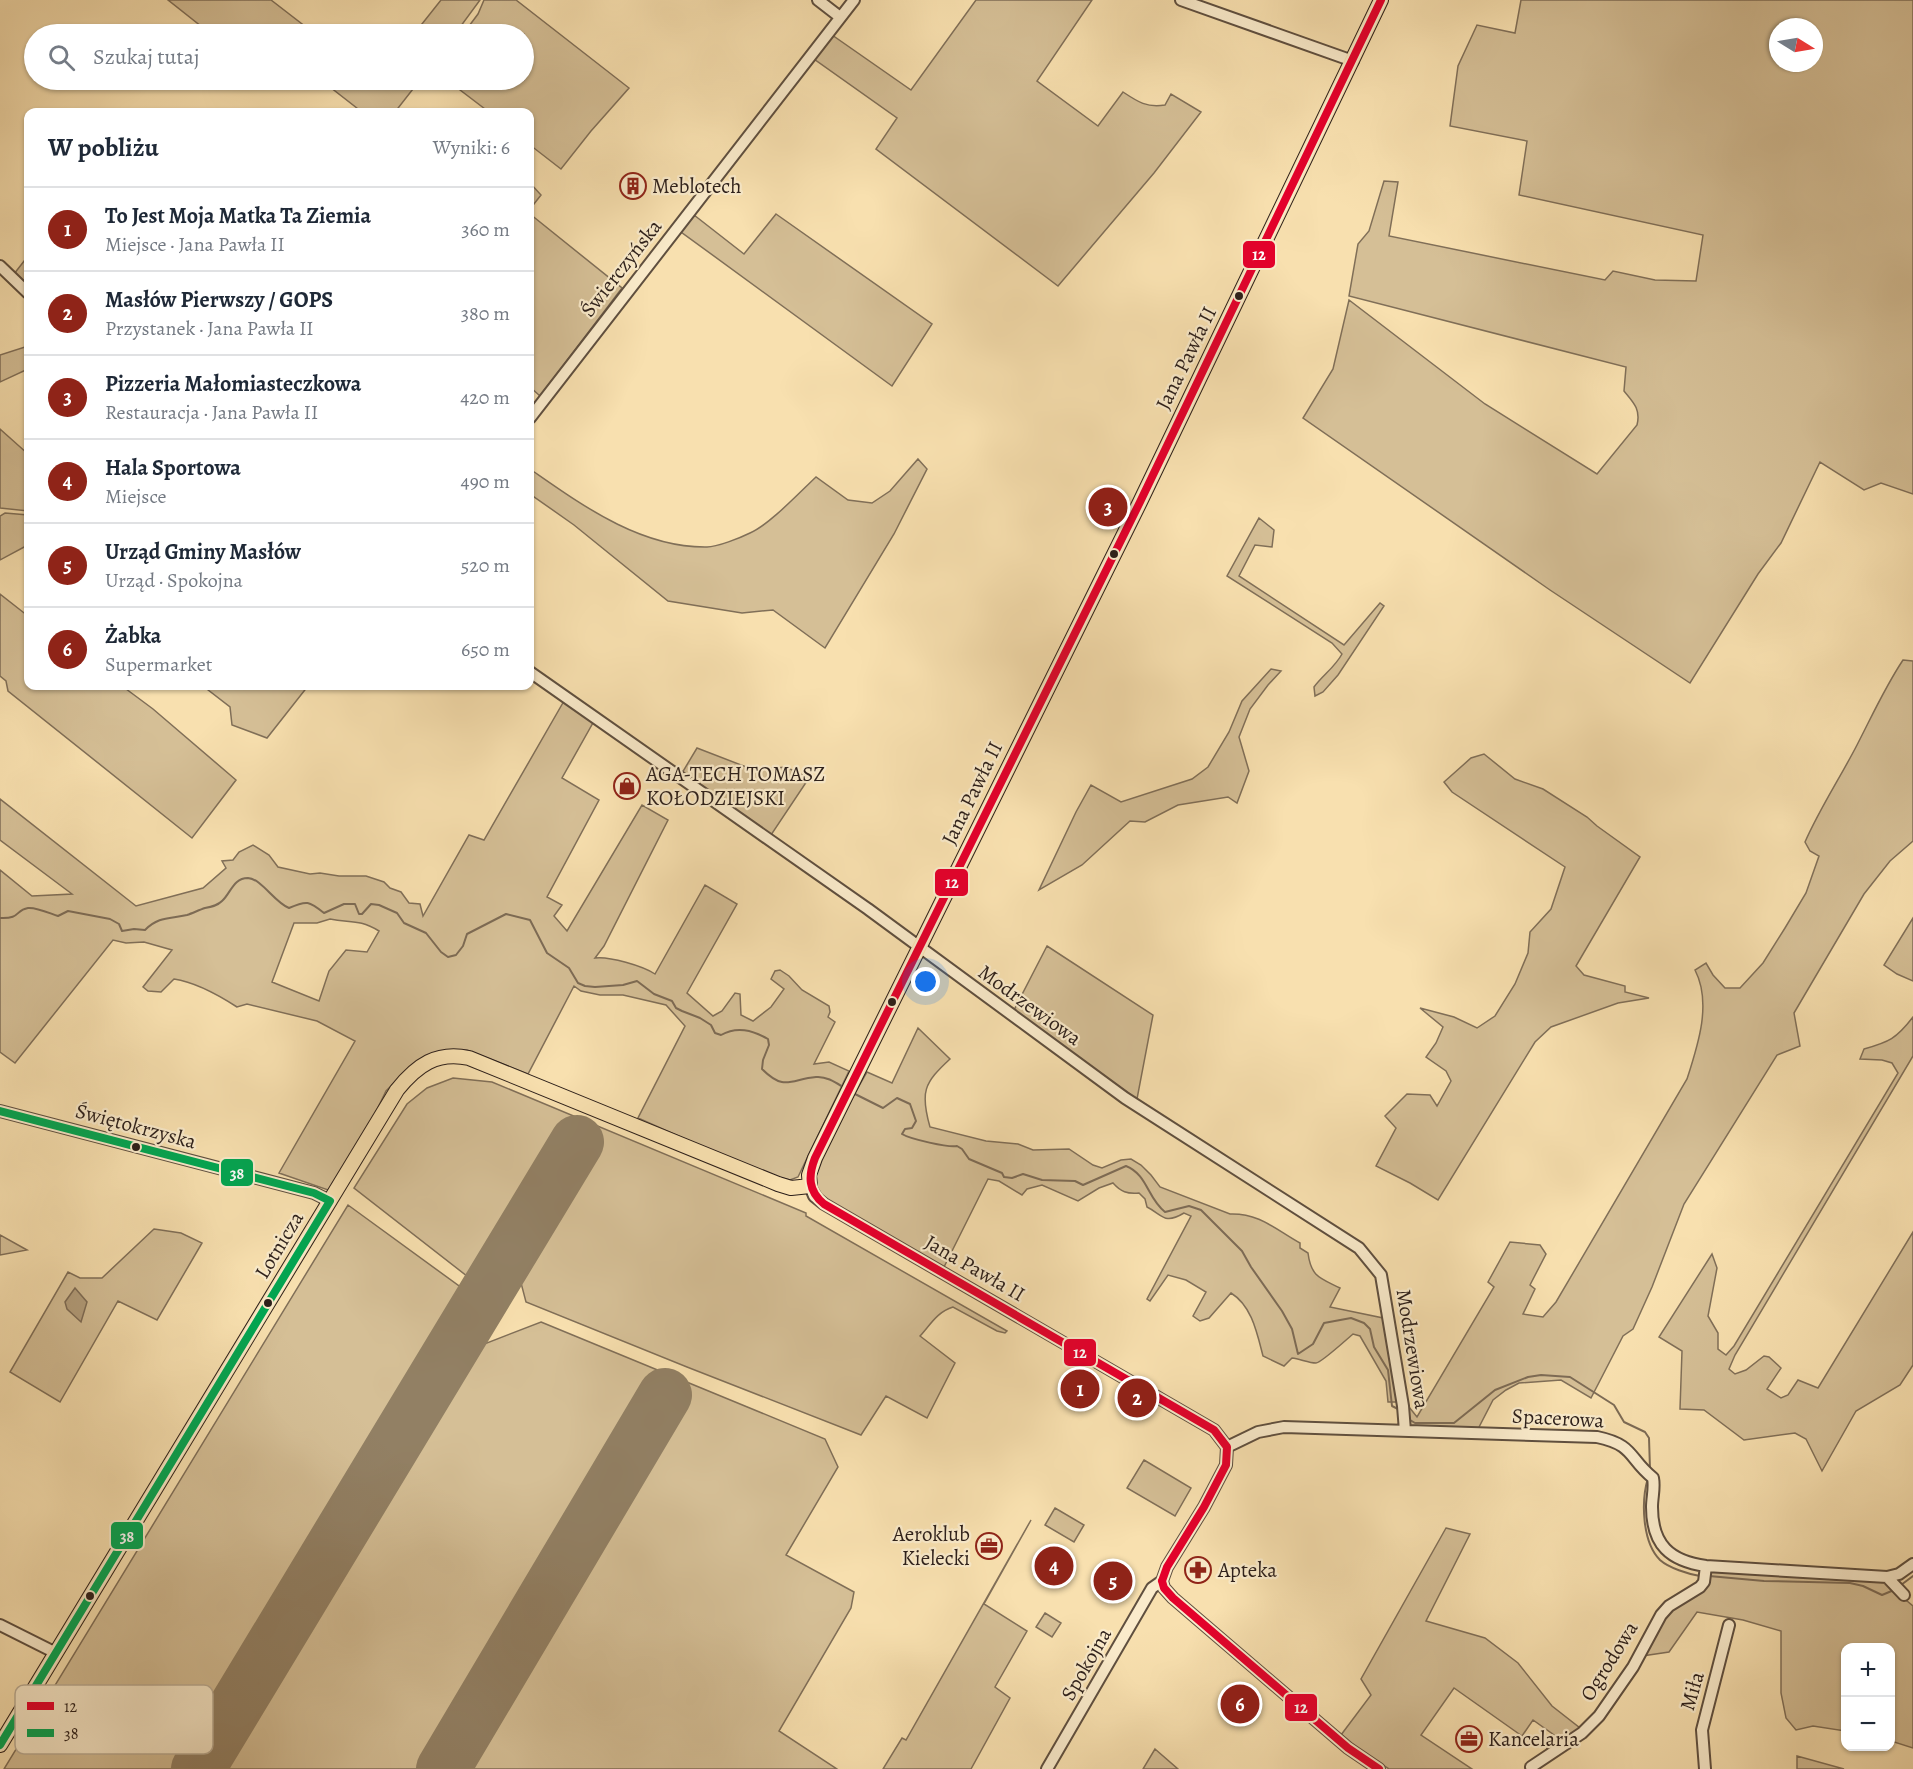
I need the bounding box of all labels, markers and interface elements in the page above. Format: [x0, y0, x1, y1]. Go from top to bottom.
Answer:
north arrow [1769, 18, 1823, 72]
search box [24, 24, 534, 90]
icon: search [45, 41, 78, 74]
text: Szukaj tutaj [93, 42, 199, 72]
text: W pobliżu [48, 130, 159, 165]
text: Wyniki: 6 [433, 134, 510, 161]
building icon: Meblotech [618, 171, 648, 201]
place label: Meblotech [652, 172, 741, 200]
text: To Jest Moja Matka Ta Ziemia [105, 201, 371, 231]
street label: Świerczyńska [574, 213, 668, 323]
text: 1 [64, 216, 71, 243]
text: 360 m [461, 216, 510, 243]
text: Miejsce · Jana Pawła II [105, 231, 285, 258]
line badge: 12 [1242, 240, 1276, 269]
text: 12 [1252, 244, 1266, 266]
text: Masłów Pierwszy / GOPS [105, 285, 333, 315]
unlabelled marker [1233, 290, 1245, 302]
text: 2 [63, 300, 72, 327]
text: 380 m [461, 300, 510, 327]
street label: Jana Pawła II [1149, 302, 1223, 414]
text: Przystanek · Jana Pawła II [105, 315, 314, 342]
text: Pizzeria Małomiasteczkowa [105, 369, 361, 399]
text: 3 [63, 384, 72, 411]
text: 420 m [460, 384, 510, 411]
text: Restauracja · Jana Pawła II [105, 399, 318, 426]
text: Hala Sportowa [105, 453, 241, 483]
text: 4 [63, 468, 72, 495]
text: 490 m [461, 468, 510, 495]
text: Miejsce [105, 483, 167, 510]
pin: 3 [1088, 484, 1128, 530]
text: Urząd Gminy Masłów [105, 537, 301, 567]
unlabelled marker [1108, 548, 1120, 560]
text: 5 [63, 552, 72, 579]
text: 520 m [461, 552, 510, 579]
text: Urząd · Spokojna [105, 567, 243, 594]
text: Żabka [105, 621, 161, 651]
text: 6 [63, 636, 72, 663]
text: 650 m [461, 636, 510, 663]
text: Supermarket [105, 651, 212, 678]
street label: Jana Pawła II [935, 737, 1009, 849]
place label: AGA-TECH TOMASZ KOŁODZIEJSKI [645, 760, 825, 812]
shop icon: AGA-TECH TOMASZ KOŁODZIEJSKI [612, 771, 642, 801]
line badge: 12 [934, 868, 969, 897]
text: 12 [945, 872, 959, 894]
street label: Modrzewiowa [973, 958, 1087, 1052]
your location [911, 967, 940, 996]
unlabelled marker [886, 996, 898, 1008]
street label: Świętokrzyska [72, 1096, 200, 1156]
unlabelled marker [130, 1141, 142, 1153]
line badge: 38 [220, 1158, 254, 1187]
text: 38 [230, 1163, 245, 1185]
street label: Lotnicza [248, 1206, 310, 1284]
street label: Jana Pawła II [920, 1228, 1030, 1308]
street label: Modrzewiowa [1390, 1287, 1436, 1411]
unlabelled marker [262, 1297, 274, 1309]
line badge: 12 [1063, 1338, 1097, 1367]
text: 12 [1073, 1342, 1087, 1364]
pin: 1 [1060, 1366, 1100, 1412]
pin: 2 [1118, 1376, 1156, 1420]
street label: Spacerowa [1511, 1402, 1605, 1434]
place label: Aeroklub Kielecki [892, 1520, 970, 1572]
line badge: 38 [110, 1521, 144, 1550]
text: 38 [120, 1526, 135, 1548]
office icon: Aeroklub Kielecki [974, 1531, 1004, 1561]
pin: 4 [1034, 1544, 1074, 1588]
pharmacy icon: Apteka [1183, 1555, 1213, 1585]
place label: Apteka [1217, 1556, 1277, 1584]
pin: 5 [1094, 1558, 1132, 1604]
unlabelled marker [84, 1590, 96, 1602]
street label: Ogrodowa [1574, 1616, 1645, 1706]
street label: Spokojna [1054, 1622, 1118, 1706]
map controls [1841, 1643, 1895, 1751]
button: + [1841, 1643, 1895, 1697]
street label: Miła [1673, 1668, 1711, 1714]
pin: 6 [1220, 1682, 1260, 1726]
legend [15, 1685, 213, 1754]
line badge: 12 [1284, 1693, 1318, 1722]
text: 12 [64, 1696, 77, 1718]
text: 12 [1294, 1697, 1308, 1719]
button: − [1841, 1697, 1895, 1751]
text: 38 [64, 1723, 78, 1745]
office icon: Kancelaria [1454, 1724, 1484, 1754]
place label: Kancelaria [1488, 1725, 1579, 1753]

